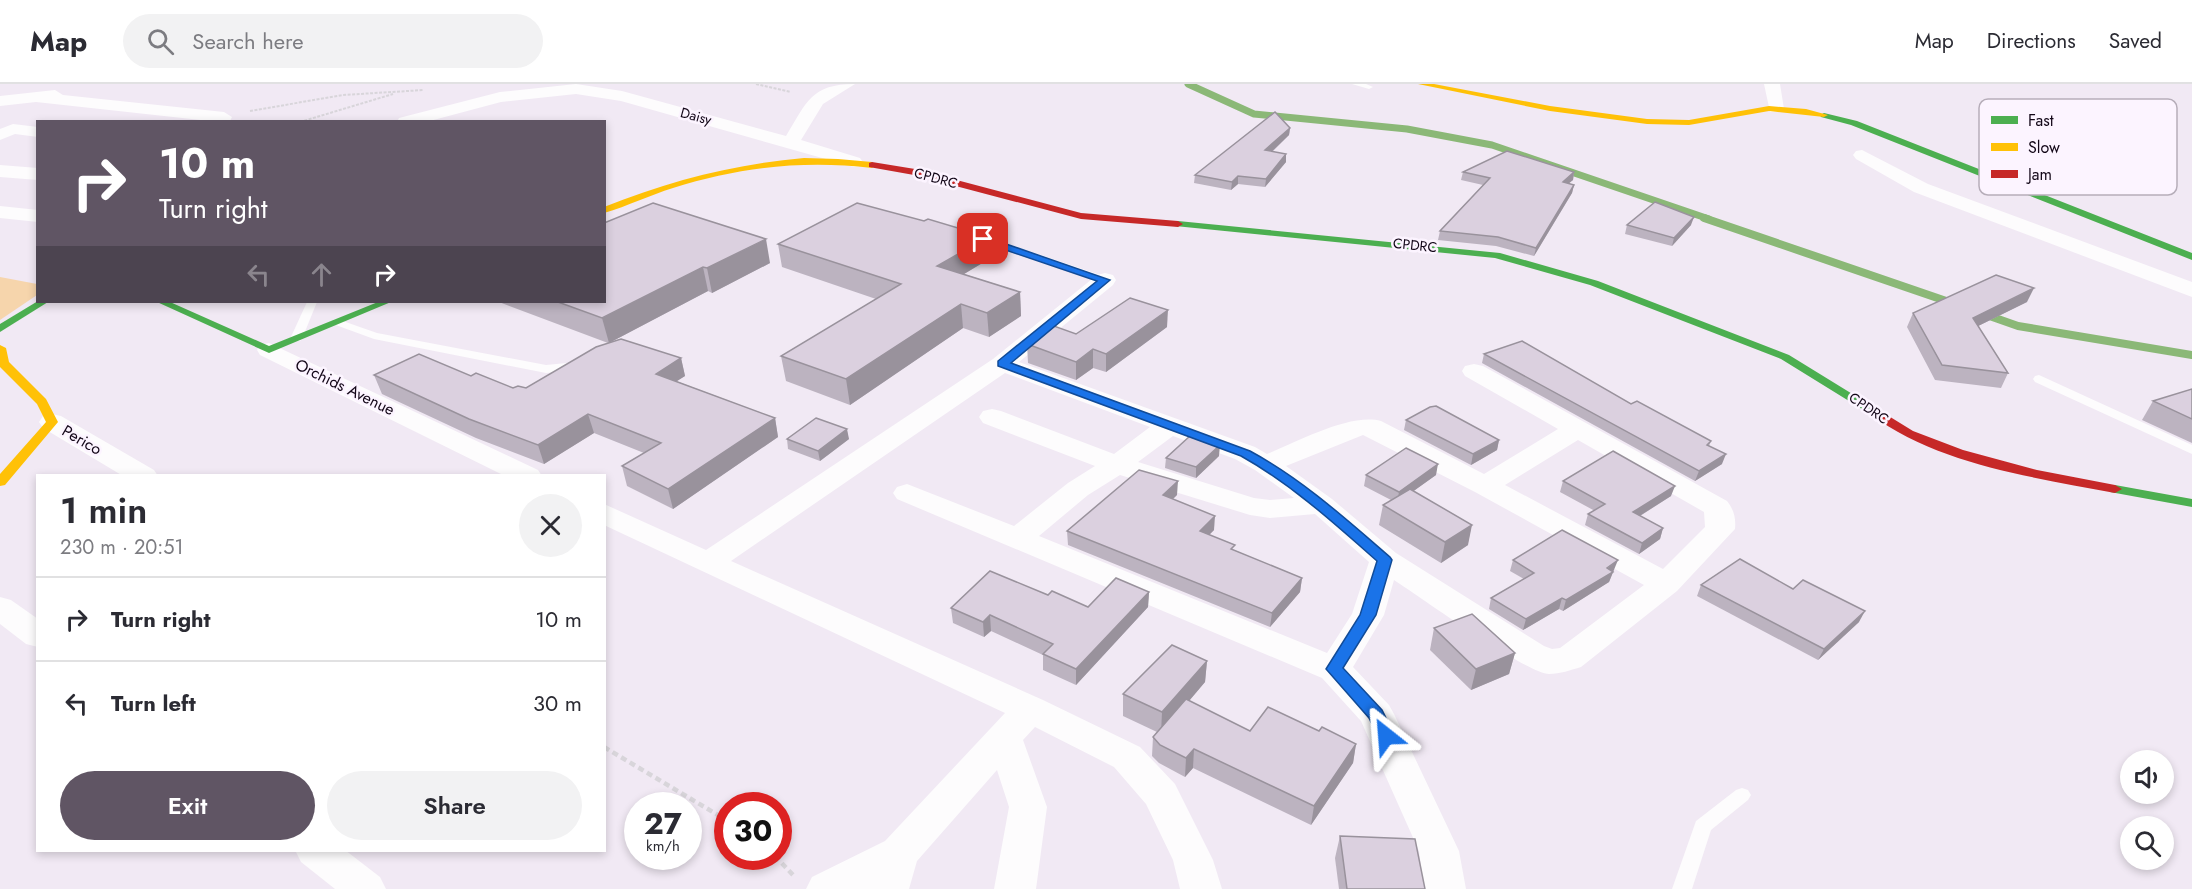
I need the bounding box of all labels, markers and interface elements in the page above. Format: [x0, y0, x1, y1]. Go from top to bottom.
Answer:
search box [123, 14, 543, 68]
text: Map [30, 21, 87, 62]
icon: search [144, 25, 177, 58]
text: Search here [192, 25, 304, 57]
text: Map [1915, 26, 1954, 56]
text: Directions [1987, 26, 2076, 56]
text: Saved [2109, 26, 2162, 56]
legend [1979, 99, 2177, 195]
street label: Daisy [678, 102, 715, 130]
text: Fast [2028, 109, 2054, 132]
text: 10 m [159, 133, 255, 194]
text: Slow [2028, 136, 2060, 159]
icon: right [60, 144, 138, 222]
street label: CPDRC [912, 163, 960, 193]
text: Jam [2026, 163, 2052, 186]
text: Turn right [159, 189, 267, 228]
pin [957, 213, 1008, 264]
icon: arrive [966, 222, 999, 255]
street label: CPDRC [1392, 233, 1438, 257]
icon: left [242, 258, 275, 291]
icon: ahead [305, 258, 338, 291]
icon: right [368, 258, 401, 291]
street label: Orchids Avenue [291, 353, 399, 421]
street label: CPDRC [1845, 387, 1893, 429]
street label: Perico [58, 419, 106, 461]
text: 1 min [60, 484, 147, 536]
button: close [519, 494, 582, 557]
text: 230 m · 20:51 [60, 533, 184, 562]
icon: right [60, 603, 93, 636]
text: Turn right [111, 603, 211, 635]
text: 10 m [535, 603, 582, 635]
icon: left [60, 687, 93, 720]
text: Turn left [111, 687, 196, 719]
text: 30 m [533, 687, 582, 719]
position arrow [1354, 704, 1418, 768]
map controls [2120, 750, 2174, 870]
button: sound [2120, 750, 2174, 804]
button: Exit [60, 771, 315, 840]
button: Share [327, 771, 582, 840]
speed limit sign: 30 [714, 792, 792, 870]
text: 27 [644, 802, 682, 845]
button: search [2120, 816, 2174, 870]
text: km/h [646, 835, 680, 857]

